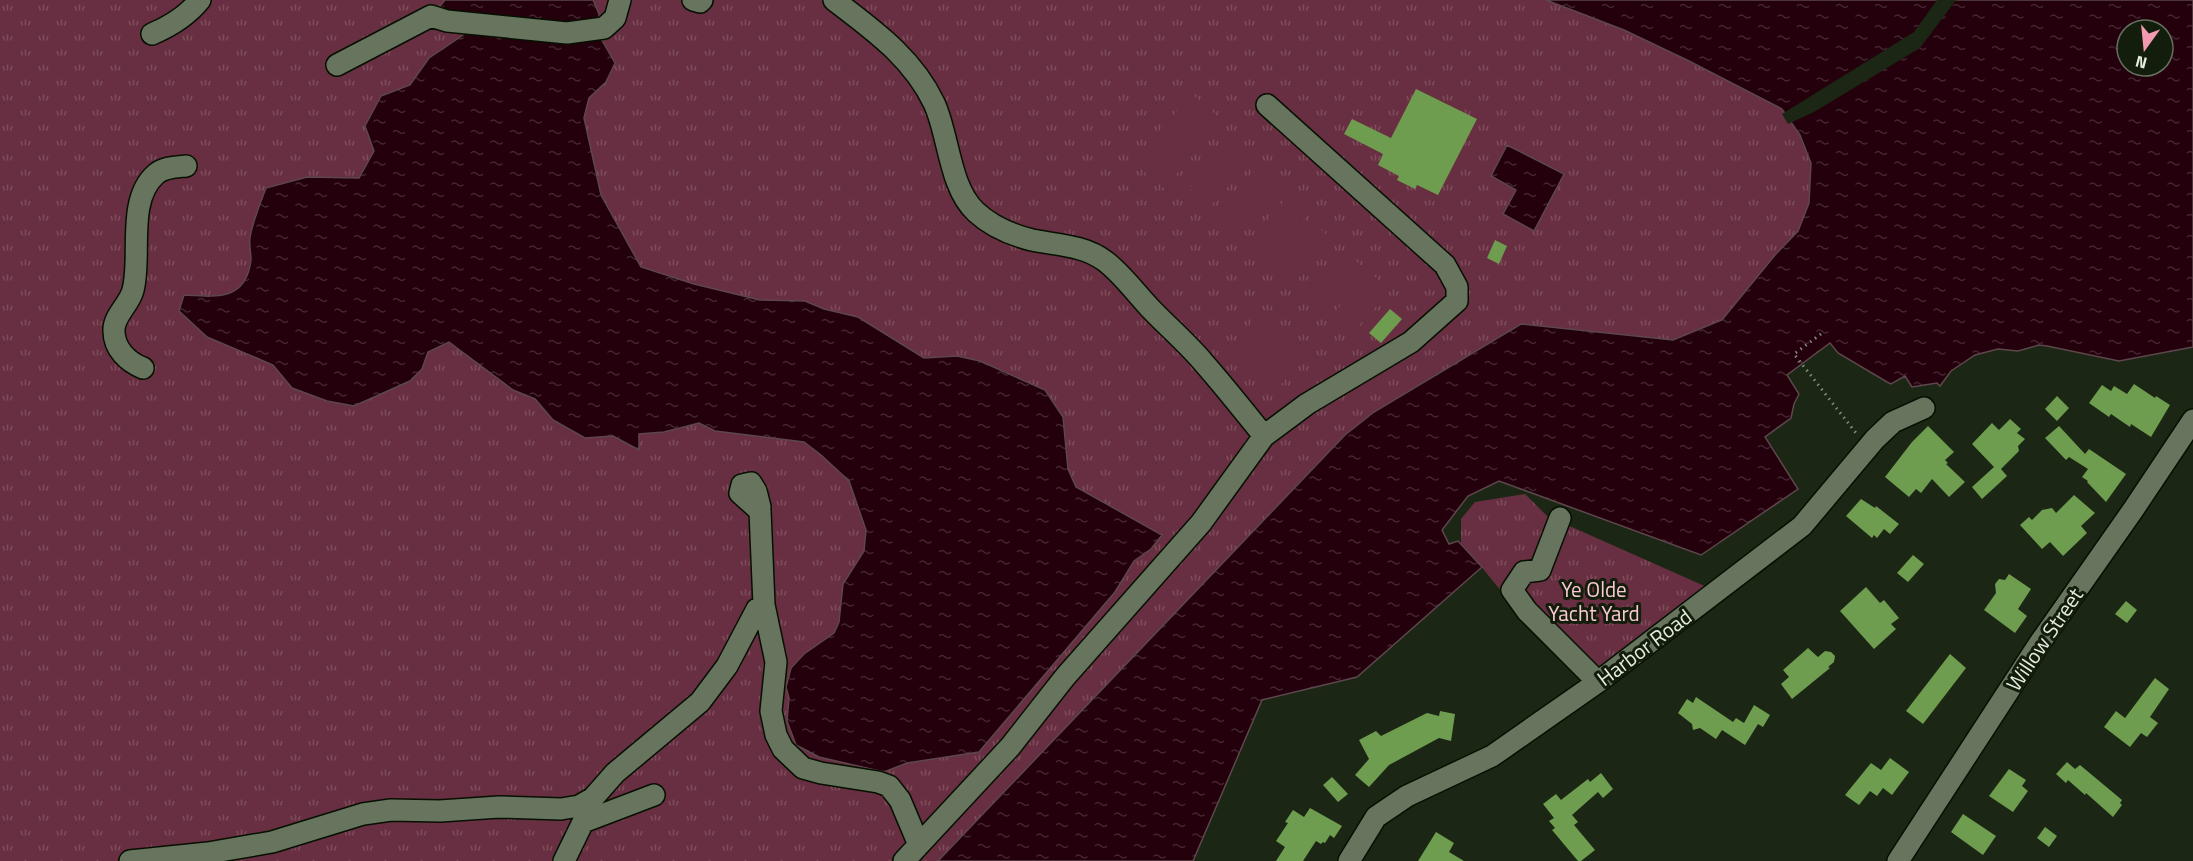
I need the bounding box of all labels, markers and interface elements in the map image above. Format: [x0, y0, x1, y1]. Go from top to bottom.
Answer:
north arrow [2115, 18, 2175, 78]
text: N [2133, 49, 2150, 76]
park label: Ye Olde Yacht Yard [1548, 573, 1640, 629]
street label: Willow Street [1998, 580, 2091, 697]
street label: Harbor Road [1590, 601, 1698, 693]

